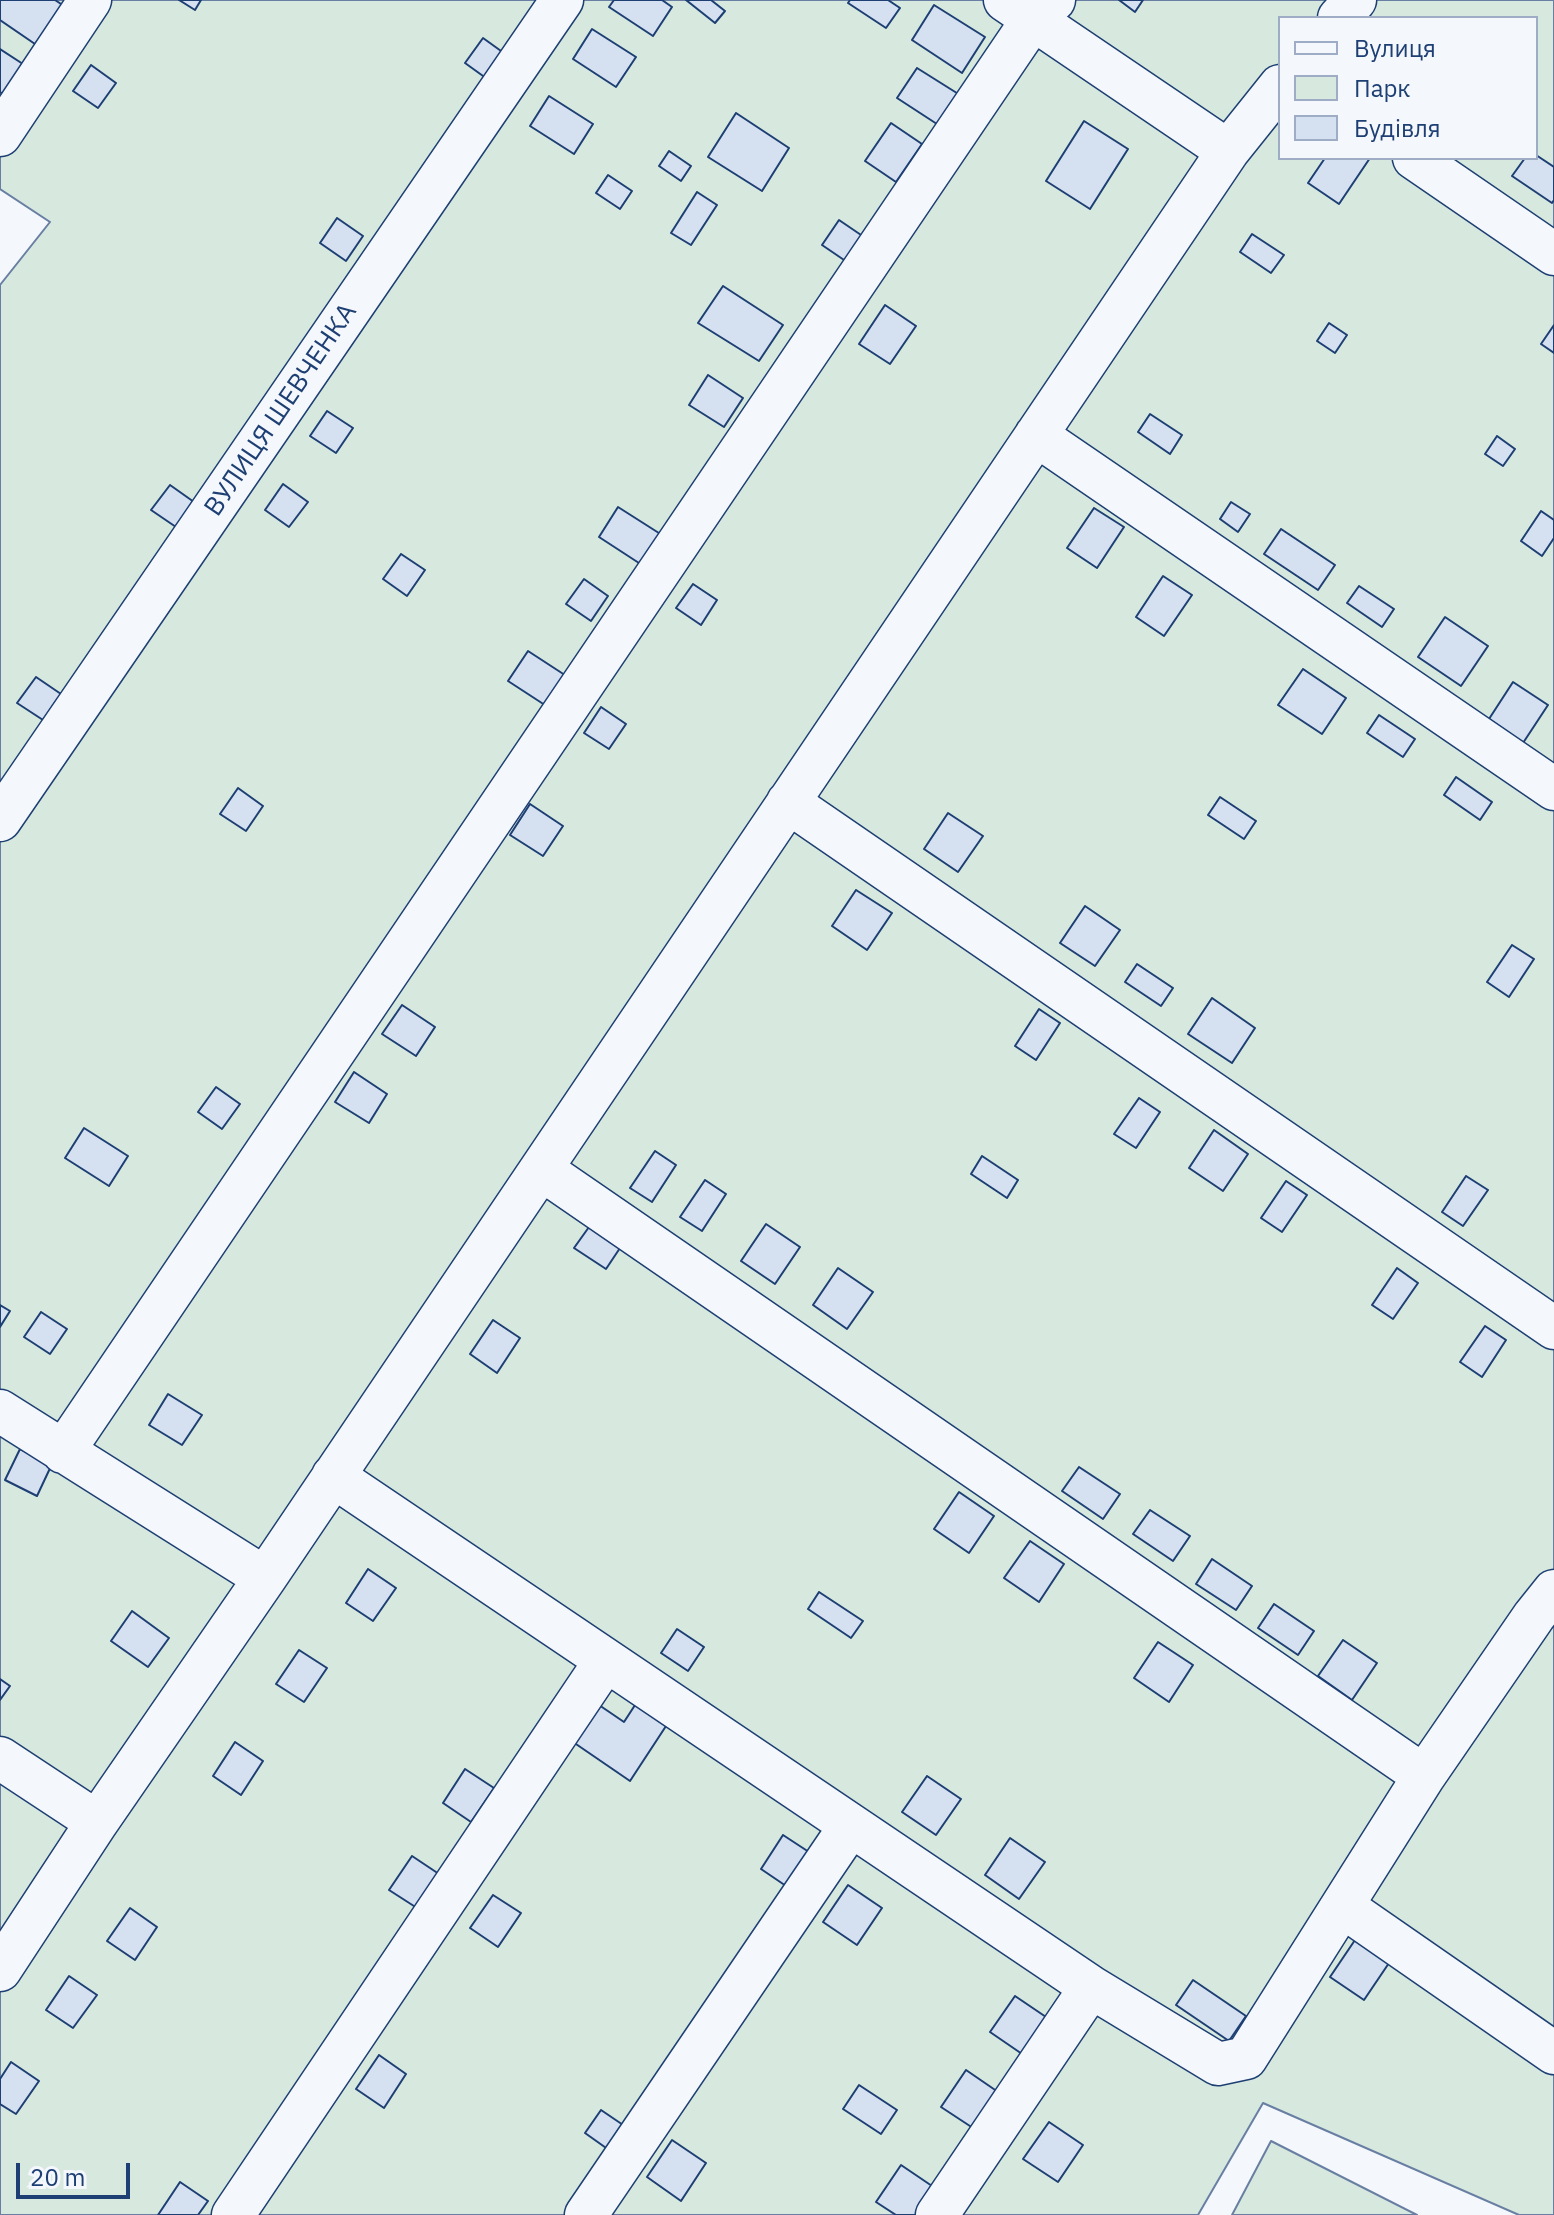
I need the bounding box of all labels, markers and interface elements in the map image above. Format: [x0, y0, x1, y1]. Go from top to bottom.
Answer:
legend [1278, 16, 1538, 160]
text: Вулиця [1354, 32, 1436, 64]
text: Парк [1354, 72, 1411, 104]
text: Будівля [1354, 112, 1441, 144]
street label: ВУЛИЦЯ ШЕВЧЕНКА [198, 298, 364, 522]
scale bar [20, 2147, 134, 2197]
text: 20 m [30, 2161, 85, 2193]

